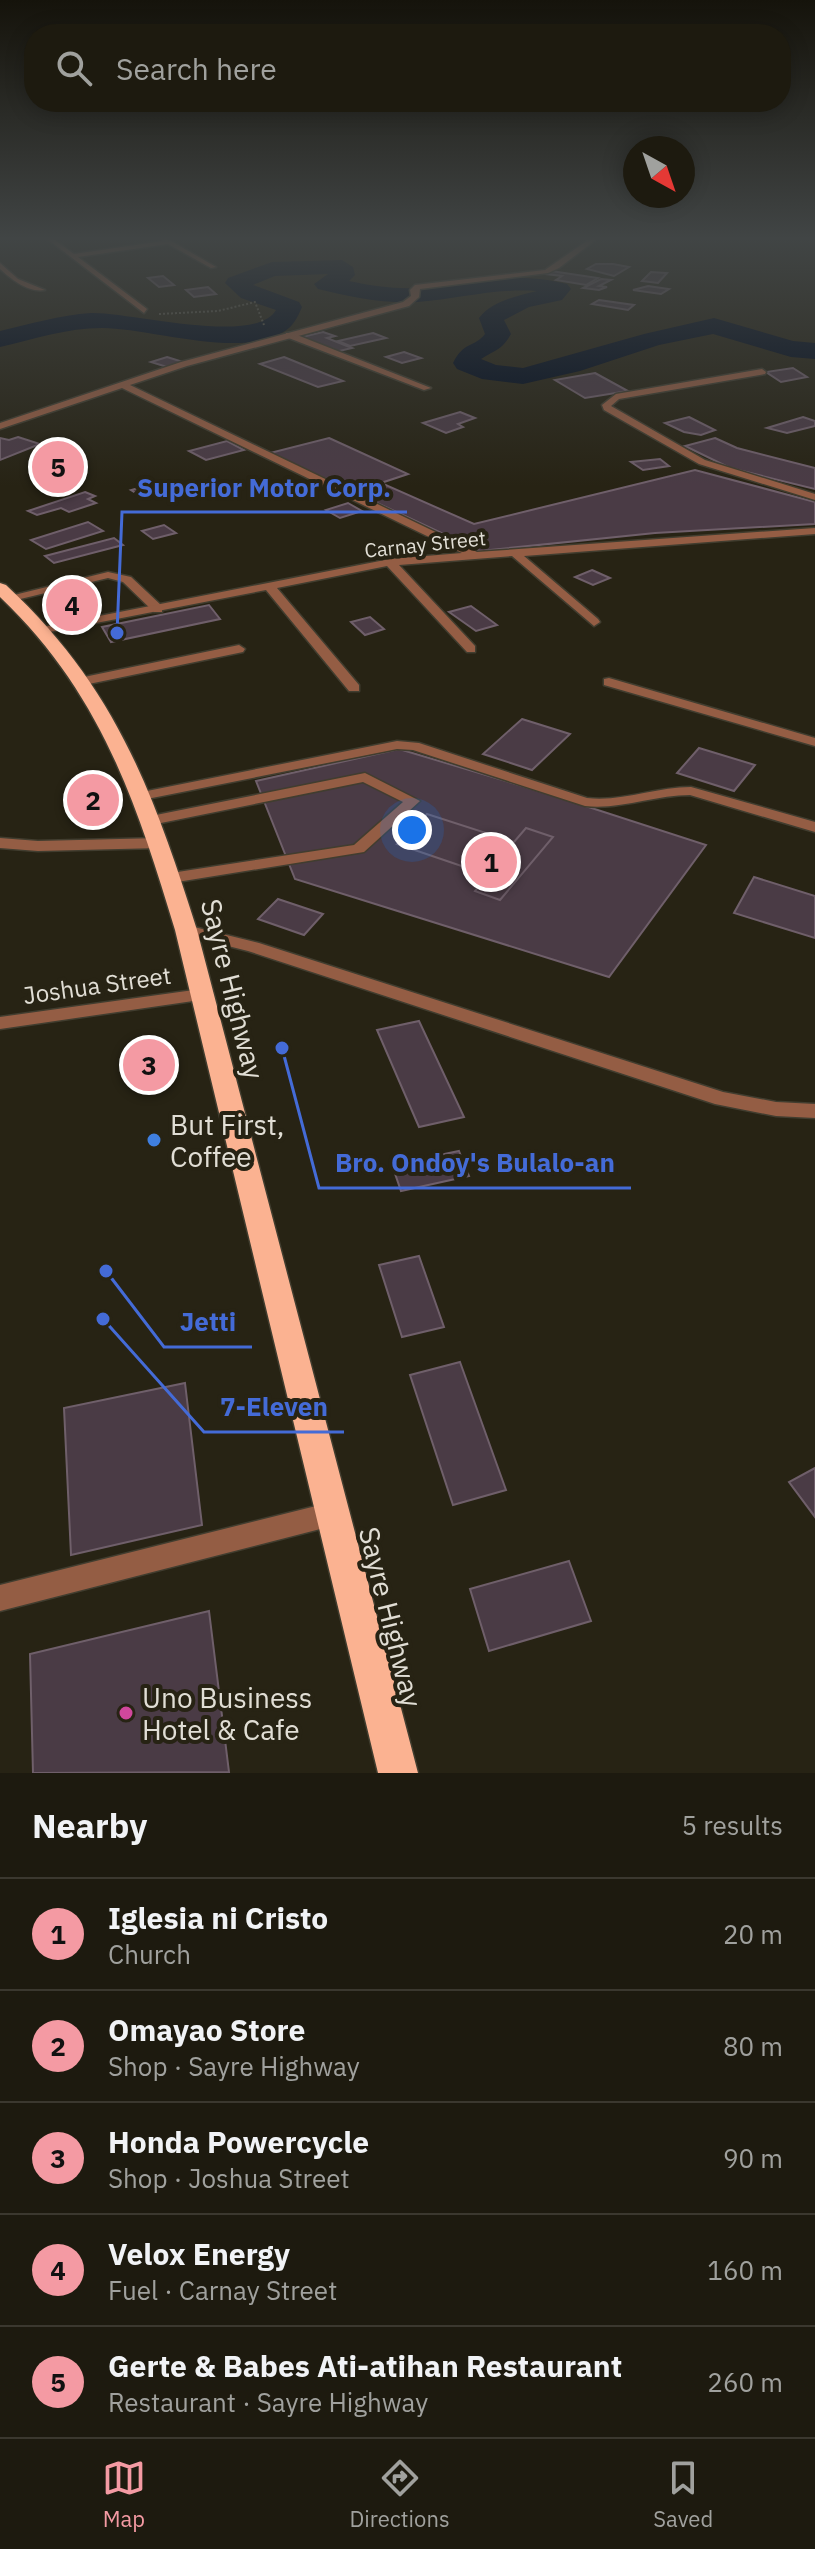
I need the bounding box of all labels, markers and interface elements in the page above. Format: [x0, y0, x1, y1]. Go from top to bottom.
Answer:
search box [24, 24, 791, 112]
icon: search [52, 46, 96, 90]
text: Search here [116, 49, 277, 88]
north arrow [623, 136, 695, 208]
pin: 5 [32, 437, 84, 497]
callout: Superior Motor Corp. [122, 462, 407, 512]
text: Superior Motor Corp. [137, 470, 391, 504]
street label: Carnay Street [363, 524, 487, 564]
pin: 4 [46, 575, 98, 635]
pin: 2 [67, 770, 119, 830]
your location [392, 810, 432, 850]
pin: 1 [465, 832, 517, 892]
street label: Sayre Highway [193, 895, 273, 1083]
street label: Joshua Street [21, 959, 173, 1011]
pin: 3 [123, 1035, 175, 1095]
place label: But First, Coffee [170, 1106, 284, 1175]
marker: But First, Coffee [145, 1131, 163, 1149]
callout: Bro. Ondoy's Bulalo-an [319, 1138, 631, 1188]
text: Bro. Ondoy's Bulalo-an [335, 1145, 615, 1179]
callout: Jetti [164, 1297, 252, 1347]
text: Jetti [180, 1304, 236, 1338]
callout: 7-Eleven [204, 1382, 344, 1432]
text: 7-Eleven [220, 1389, 328, 1423]
street label: Sayre Highway [351, 1523, 431, 1711]
place label: Uno Business Hotel & Cafe [142, 1679, 312, 1748]
marker: Uno Business Hotel & Cafe [117, 1704, 135, 1722]
text: Nearby [32, 1803, 147, 1847]
text: 5 results [681, 1808, 783, 1842]
text: Iglesia ni Cristo [108, 1898, 328, 1937]
text: 1 [50, 1917, 66, 1951]
text: 20 m [723, 1917, 783, 1951]
text: Church [108, 1937, 191, 1971]
text: Omayao Store [108, 2010, 305, 2049]
text: 2 [50, 2029, 66, 2063]
text: 80 m [723, 2029, 783, 2063]
text: Shop · Sayre Highway [108, 2049, 360, 2083]
text: Honda Powercycle [108, 2122, 369, 2161]
text: 3 [50, 2141, 66, 2175]
text: 90 m [723, 2141, 783, 2175]
text: Shop · Joshua Street [108, 2161, 350, 2195]
text: Velox Energy [108, 2234, 290, 2273]
text: 4 [50, 2253, 66, 2287]
text: 160 m [707, 2253, 783, 2287]
text: Fuel · Carnay Street [108, 2273, 337, 2307]
text: Gerte & Babes Ati-atihan Restaurant [108, 2346, 622, 2385]
text: 5 [50, 2365, 66, 2399]
text: 260 m [707, 2365, 783, 2399]
text: Restaurant · Sayre Highway [108, 2385, 428, 2419]
tab: Map [102, 2456, 146, 2533]
tab: Directions [350, 2456, 450, 2533]
tab: Saved [653, 2456, 713, 2533]

